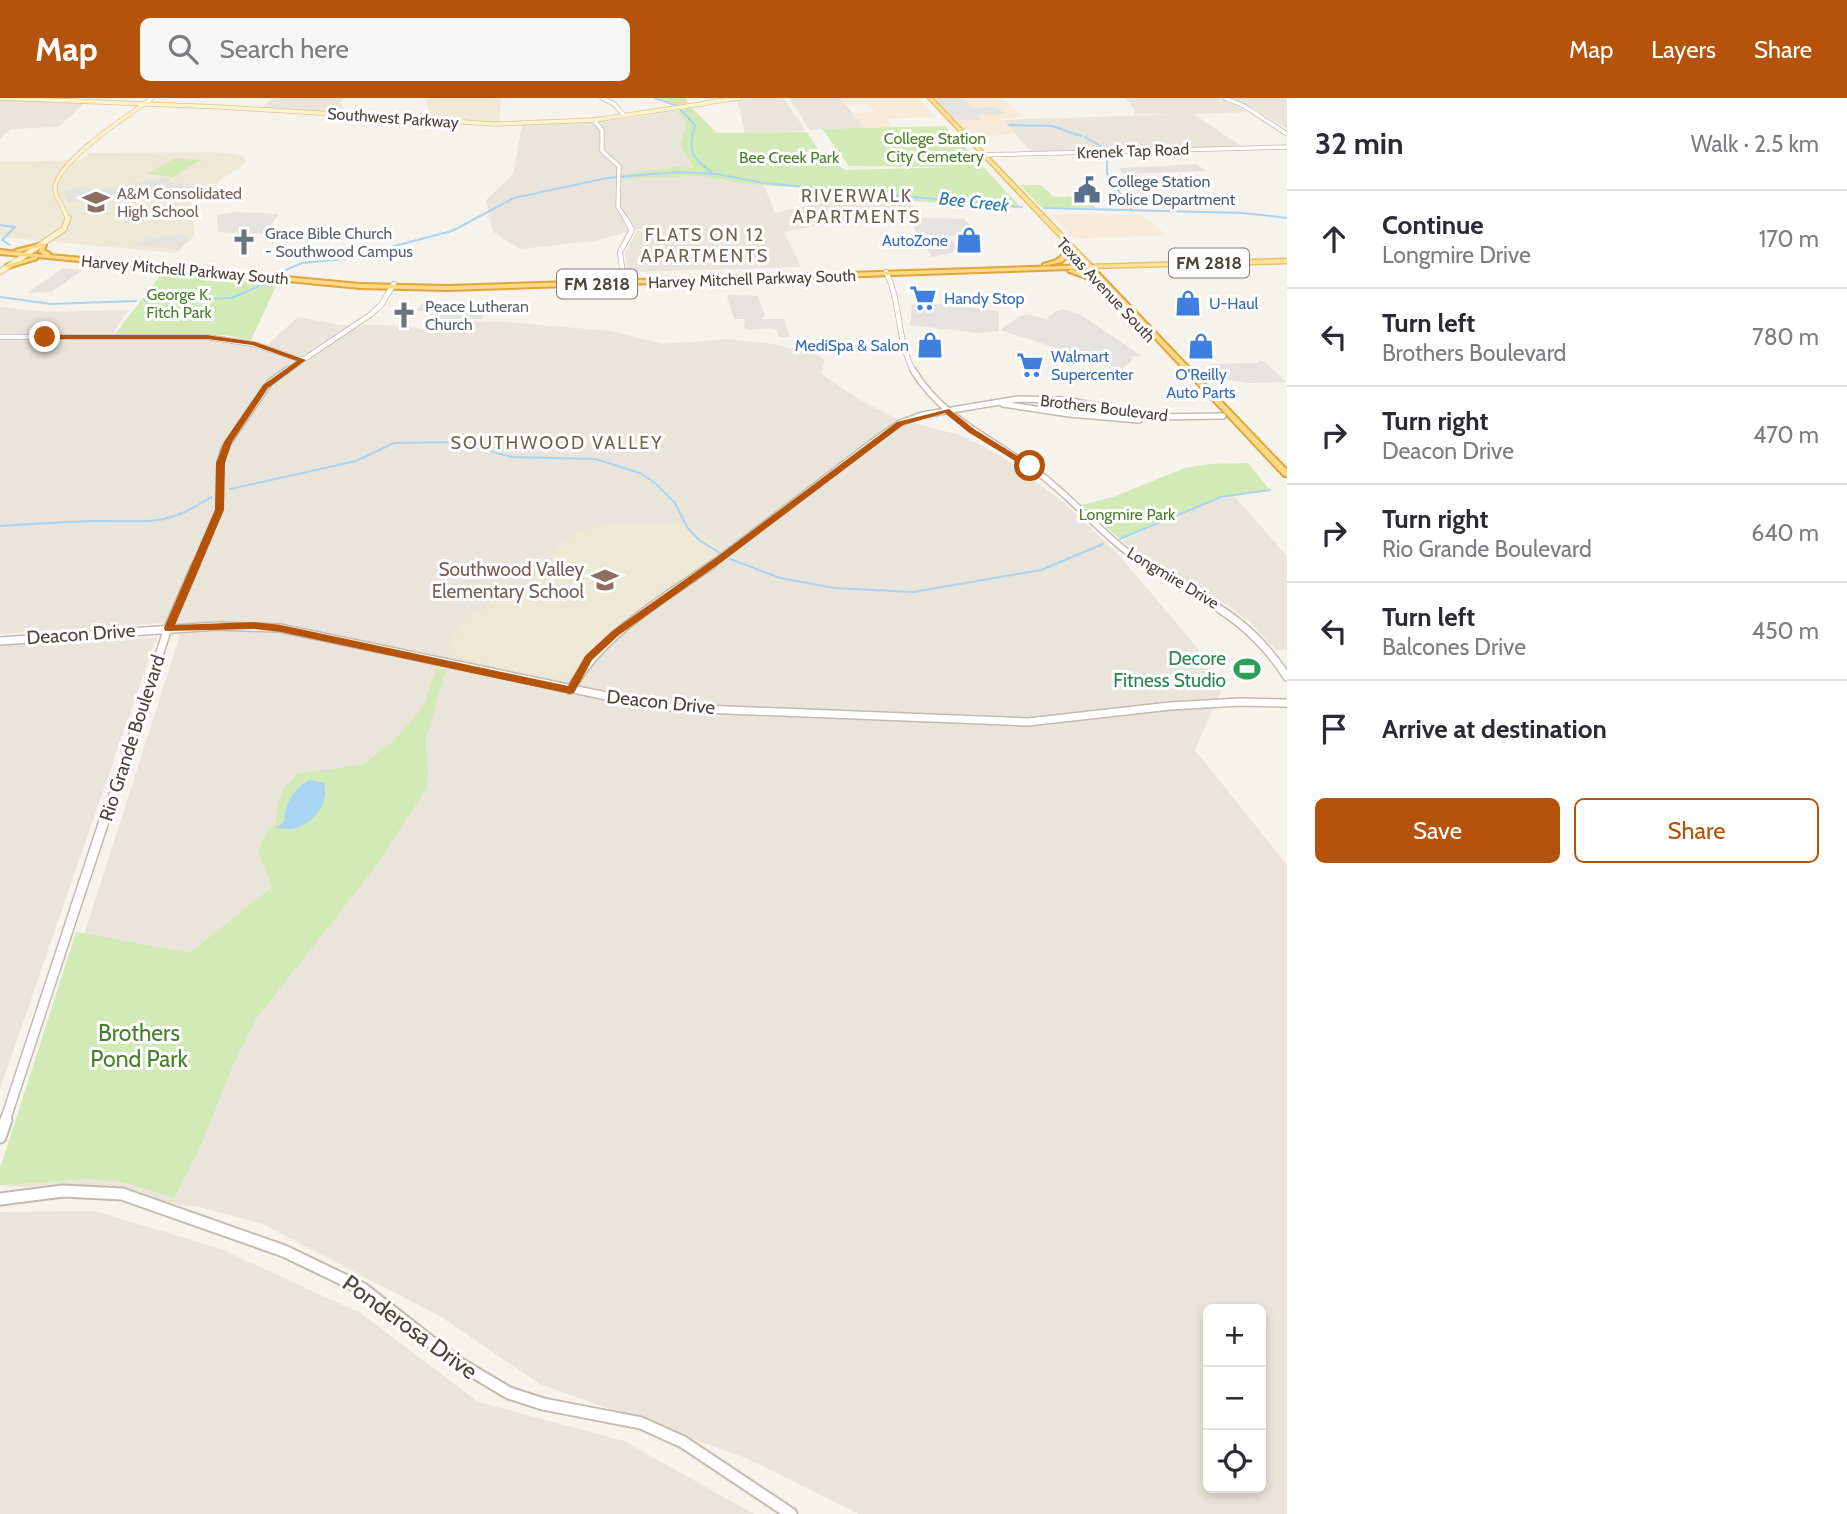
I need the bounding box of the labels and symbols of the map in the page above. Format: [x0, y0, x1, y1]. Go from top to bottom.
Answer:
street label: Southwest Parkway [327, 104, 459, 132]
park label: College Station City Cemetery [884, 129, 986, 166]
street label: Krenek Tap Road [1076, 140, 1190, 162]
park label: Bee Creek Park [739, 148, 840, 167]
place label: College Station Police Department [1108, 172, 1236, 209]
public building icon: College Station Police Department [1072, 175, 1102, 205]
place label: A&M Consolidated High School [117, 184, 242, 221]
district label: RIVERWALK APARTMENTS [793, 185, 921, 228]
school or university icon: A&M Consolidated High School [81, 187, 111, 217]
water label: Bee Creek [938, 187, 1011, 217]
place label: Grace Bible Church - Southwood Campus [265, 224, 413, 261]
district label: FLATS ON 12 APARTMENTS [641, 224, 769, 267]
shop icon: AutoZone [954, 225, 984, 255]
church icon: Grace Bible Church - Southwood Campus [229, 227, 259, 257]
place label: AutoZone [882, 231, 948, 250]
street label: Texas Avenue South [1053, 234, 1159, 346]
road number: FM 2818 [1169, 248, 1249, 278]
street label: Harvey Mitchell Parkway South [80, 251, 290, 289]
street label: Harvey Mitchell Parkway South [648, 266, 856, 292]
road number: FM 2818 [557, 270, 637, 299]
supermarket icon: Handy Stop [908, 283, 938, 313]
park label: George K. Fitch Park [146, 285, 213, 322]
shop icon: U-Haul [1173, 288, 1203, 318]
place label: Handy Stop [944, 289, 1025, 308]
place label: U-Haul [1209, 294, 1259, 313]
place label: Peace Lutheran Church [425, 297, 529, 334]
church icon: Peace Lutheran Church [389, 300, 419, 330]
route end [29, 321, 60, 352]
shop icon: MediSpa & Salon [915, 330, 945, 360]
shop icon: O'Reilly Auto Parts [1186, 331, 1216, 361]
place label: MediSpa & Salon [795, 336, 909, 355]
place label: Walmart Supercenter [1051, 347, 1134, 384]
supermarket icon: Walmart Supercenter [1015, 350, 1045, 380]
place label: O'Reilly Auto Parts [1166, 365, 1236, 402]
street label: Brothers Boulevard [1039, 391, 1169, 425]
district label: SOUTHWOOD VALLEY [451, 432, 663, 454]
route start [1014, 450, 1045, 481]
park label: Longmire Park [1079, 505, 1176, 524]
street label: Longmire Drive [1124, 543, 1222, 613]
place label: Southwood Valley Elementary School [432, 558, 585, 603]
school or university icon: Southwood Valley Elementary School [590, 565, 620, 595]
street label: Deacon Drive [26, 619, 136, 649]
place label: Decore Fitness Studio [1113, 647, 1226, 692]
street label: Rio Grande Boulevard [94, 652, 170, 824]
sports icon: Decore Fitness Studio [1232, 654, 1262, 684]
street label: Deacon Drive [606, 685, 717, 719]
park label: Brothers Pond Park [90, 1019, 189, 1073]
street label: Ponderosa Drive [337, 1269, 483, 1385]

